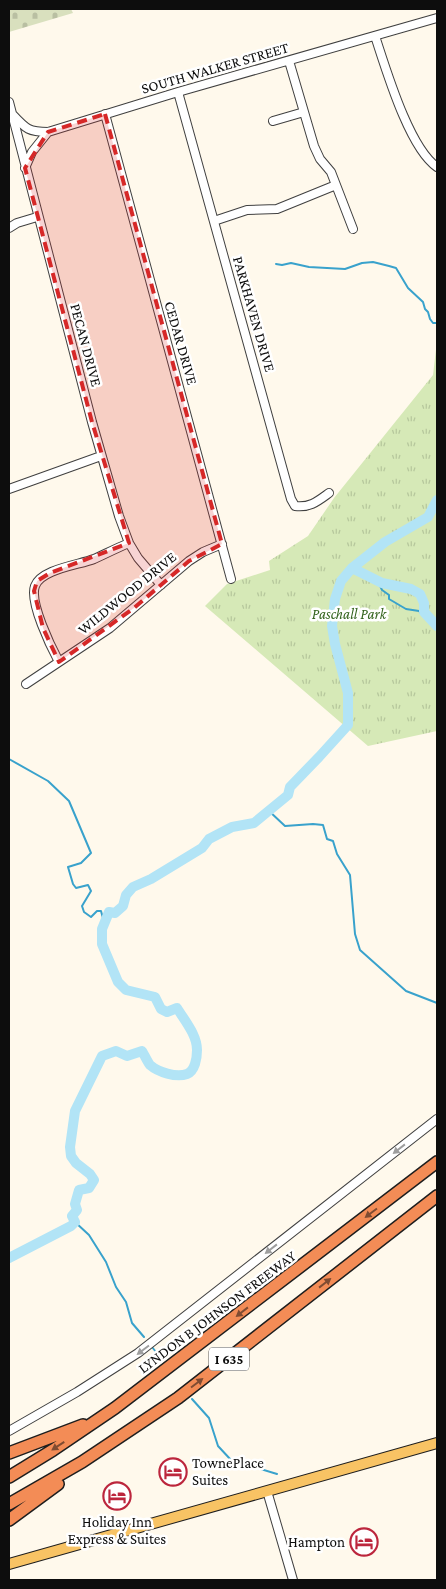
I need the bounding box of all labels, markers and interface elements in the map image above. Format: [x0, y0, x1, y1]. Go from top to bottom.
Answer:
street label: SOUTH WALKER STREET [139, 39, 291, 97]
street label: PARKHAVEN DRIVE [230, 254, 278, 374]
street label: CEDAR DRIVE [161, 299, 201, 387]
street label: PECAN DRIVE [67, 302, 105, 388]
street label: WILDWOOD DRIVE [75, 549, 179, 637]
park label: Paschall Park [312, 606, 388, 622]
one-way arrow [392, 1144, 406, 1154]
one-way arrow [364, 1208, 378, 1218]
one-way arrow [265, 1244, 278, 1255]
street label: LYNDON B JOHNSON FREEWAY [135, 1247, 300, 1377]
one-way arrow [318, 1278, 331, 1289]
one-way arrow [235, 1307, 249, 1317]
one-way arrow [137, 1344, 150, 1355]
road number: I 635 [209, 1348, 249, 1370]
one-way arrow [190, 1378, 203, 1389]
one-way arrow [51, 1442, 64, 1451]
place label: TownePlace Suites [192, 1455, 264, 1488]
hotel icon: TownePlace Suites [158, 1457, 188, 1487]
hotel icon: Holiday Inn Express & Suites [102, 1481, 132, 1511]
place label: Holiday Inn Express & Suites [68, 1514, 166, 1548]
hotel icon: Hampton [349, 1527, 379, 1557]
place label: Hampton [288, 1534, 345, 1551]

